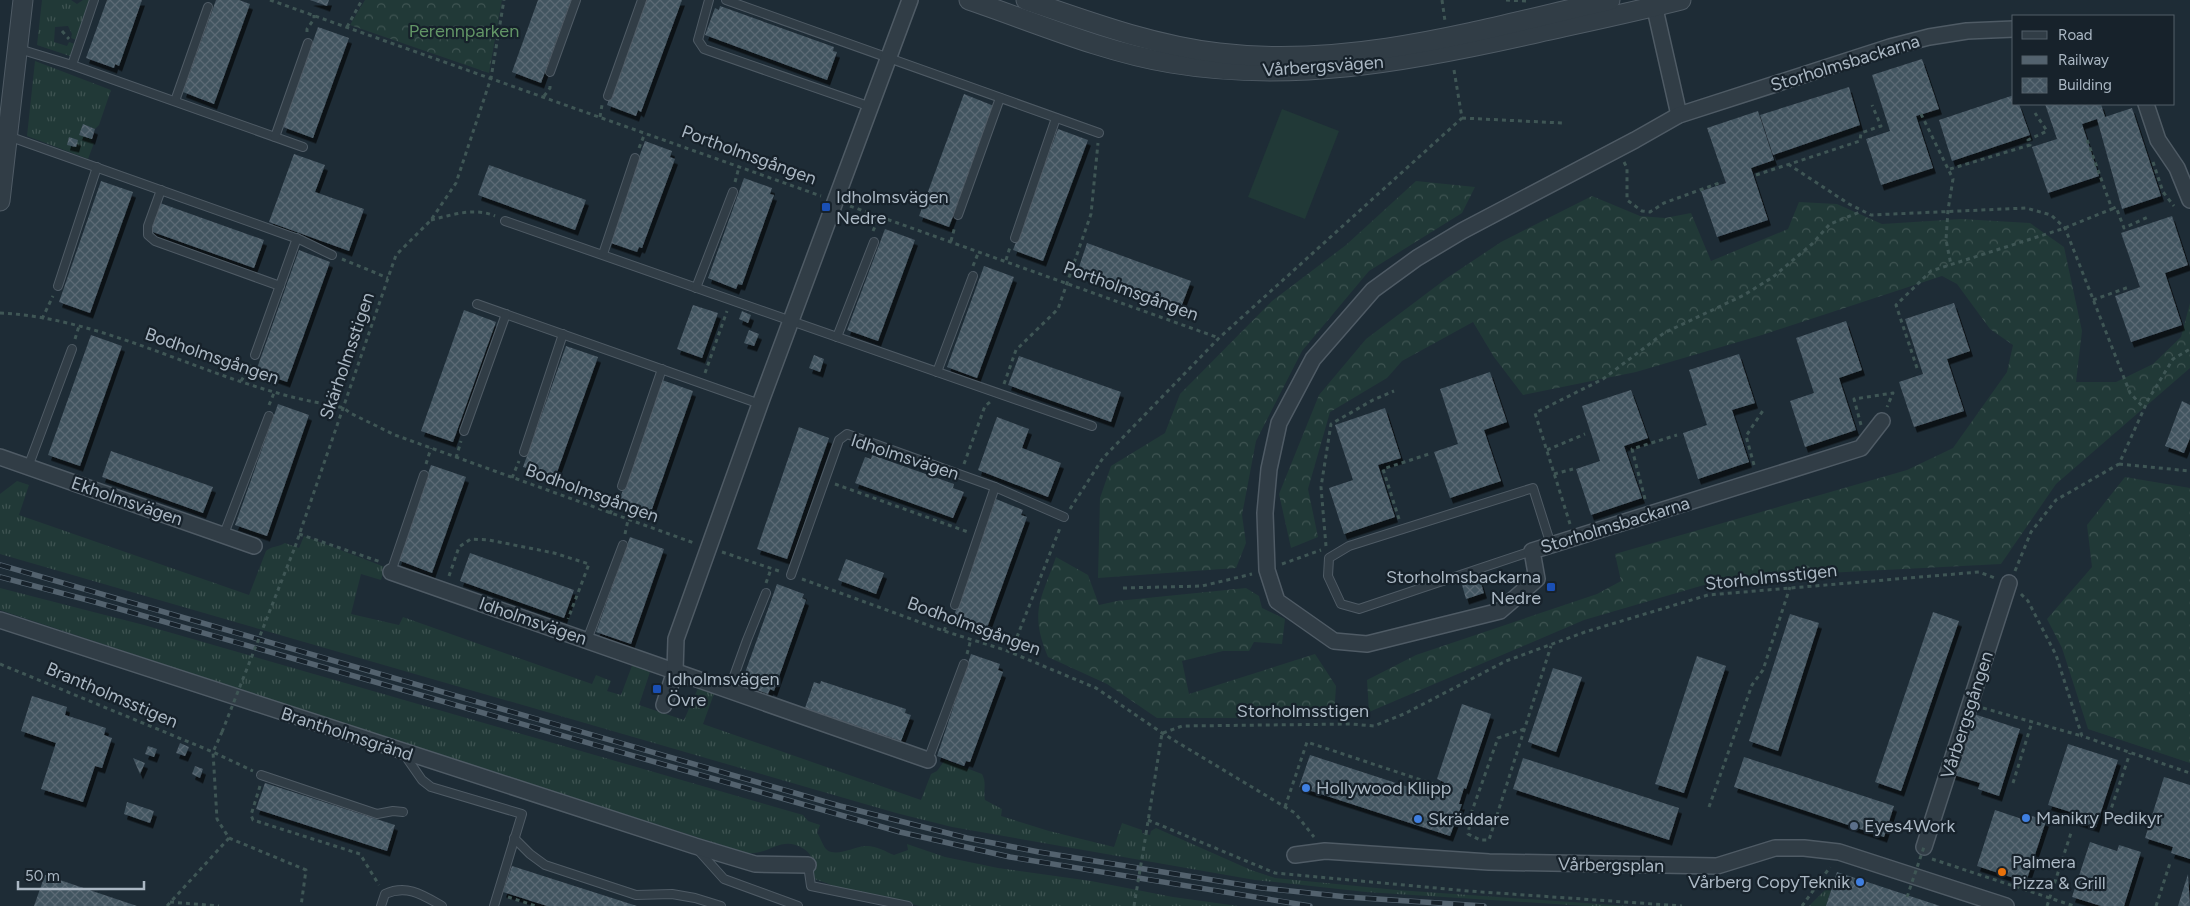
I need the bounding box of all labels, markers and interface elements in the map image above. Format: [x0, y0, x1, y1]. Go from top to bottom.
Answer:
legend [2012, 15, 2175, 105]
park label: Perennparken [409, 20, 519, 42]
text: Road [2058, 26, 2093, 44]
street label: Storholmsbackarna [1768, 30, 1922, 96]
street label: Vårbergsvägen [1262, 51, 1384, 81]
text: Railway [2058, 51, 2109, 69]
text: Building [2058, 76, 2112, 94]
street label: Portholmsgången [679, 120, 819, 190]
place label: Idholmsvägen Nedre [836, 186, 949, 229]
marker: Idholmsvägen Nedre [820, 201, 832, 213]
street label: Portholmsgången [1061, 256, 1201, 326]
street label: Skärholmsstigen [315, 290, 379, 422]
street label: Bodholmsgången [142, 323, 282, 389]
street label: Idholmsvägen [848, 429, 962, 485]
street label: Bodholmsgången [522, 459, 662, 527]
street label: Ekholmsvägen [68, 472, 186, 530]
street label: Storholmsbackarna [1538, 492, 1692, 558]
street label: Storholmsstigen [1704, 559, 1838, 595]
place label: Storholmsbackarna Nedre [1386, 566, 1541, 609]
marker: Storholmsbackarna Nedre [1545, 581, 1557, 593]
street label: Idholmsvägen [476, 592, 590, 650]
street label: Bodholmsgången [904, 592, 1044, 660]
street label: Vårbergsgången [1936, 649, 1998, 781]
street label: Brantholmsstigen [43, 657, 181, 733]
place label: Idholmsvägen Övre [667, 668, 780, 711]
marker: Idholmsvägen Övre [651, 683, 663, 695]
street label: Storholmsstigen [1237, 700, 1369, 722]
street label: Brantholmsgränd [278, 702, 416, 766]
place label: Hollywood Kllipp [1316, 777, 1451, 799]
marker: Hollywood Kllipp [1300, 782, 1312, 794]
place label: Manikry Pedikyr [2036, 807, 2162, 829]
place label: Skräddare [1428, 808, 1509, 830]
marker: Manikry Pedikyr [2020, 812, 2032, 824]
marker: Skräddare [1412, 813, 1424, 825]
place label: Eyes4Work [1864, 815, 1955, 837]
marker: Eyes4Work [1848, 820, 1860, 832]
place label: Palmera Pizza & Grill [2012, 851, 2106, 894]
street label: Vårbergsplan [1558, 853, 1664, 877]
scale bar [18, 858, 144, 890]
marker: Palmera Pizza & Grill [1996, 866, 2008, 878]
text: 50 m [25, 867, 60, 885]
place label: Vårberg CopyTeknik [1688, 871, 1850, 893]
marker: Vårberg CopyTeknik [1854, 876, 1866, 888]

